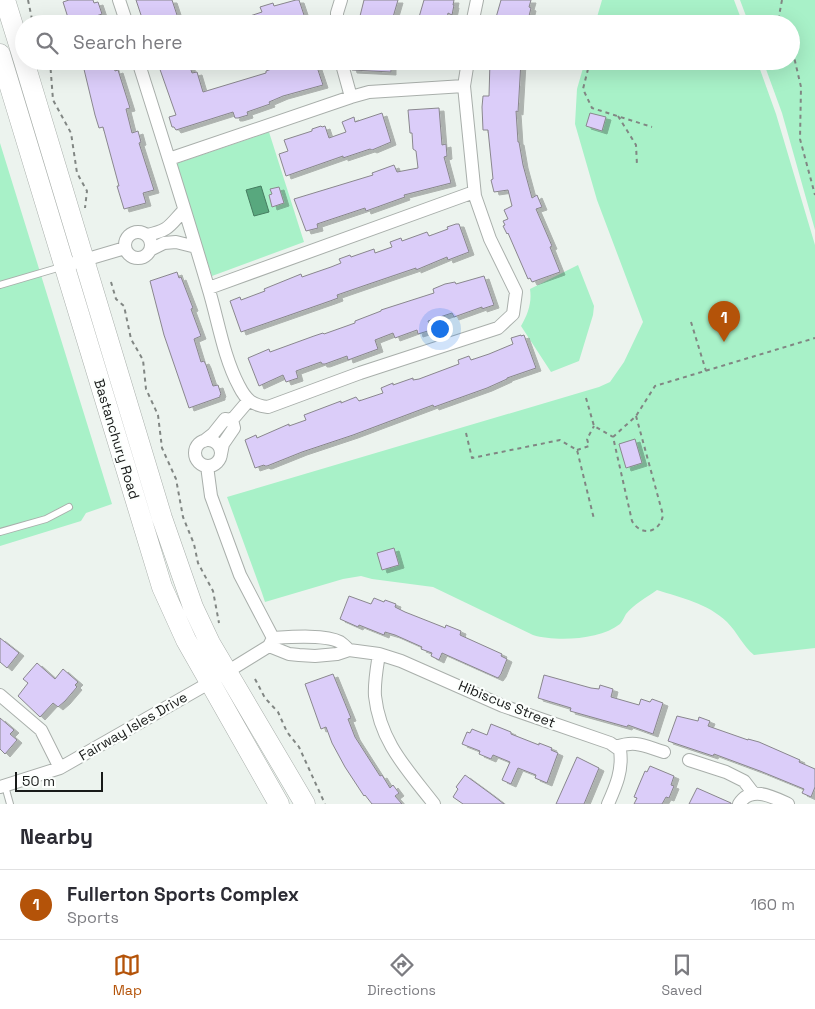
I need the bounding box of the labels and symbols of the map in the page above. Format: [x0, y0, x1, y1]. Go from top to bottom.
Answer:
pin: 1 [708, 301, 740, 342]
your location [427, 316, 453, 342]
street label: Bastanchury Road [90, 377, 144, 501]
street label: Hibiscus Street [456, 676, 558, 732]
street label: Fairway Isles Drive [76, 688, 190, 764]
scale bar [15, 769, 102, 792]

